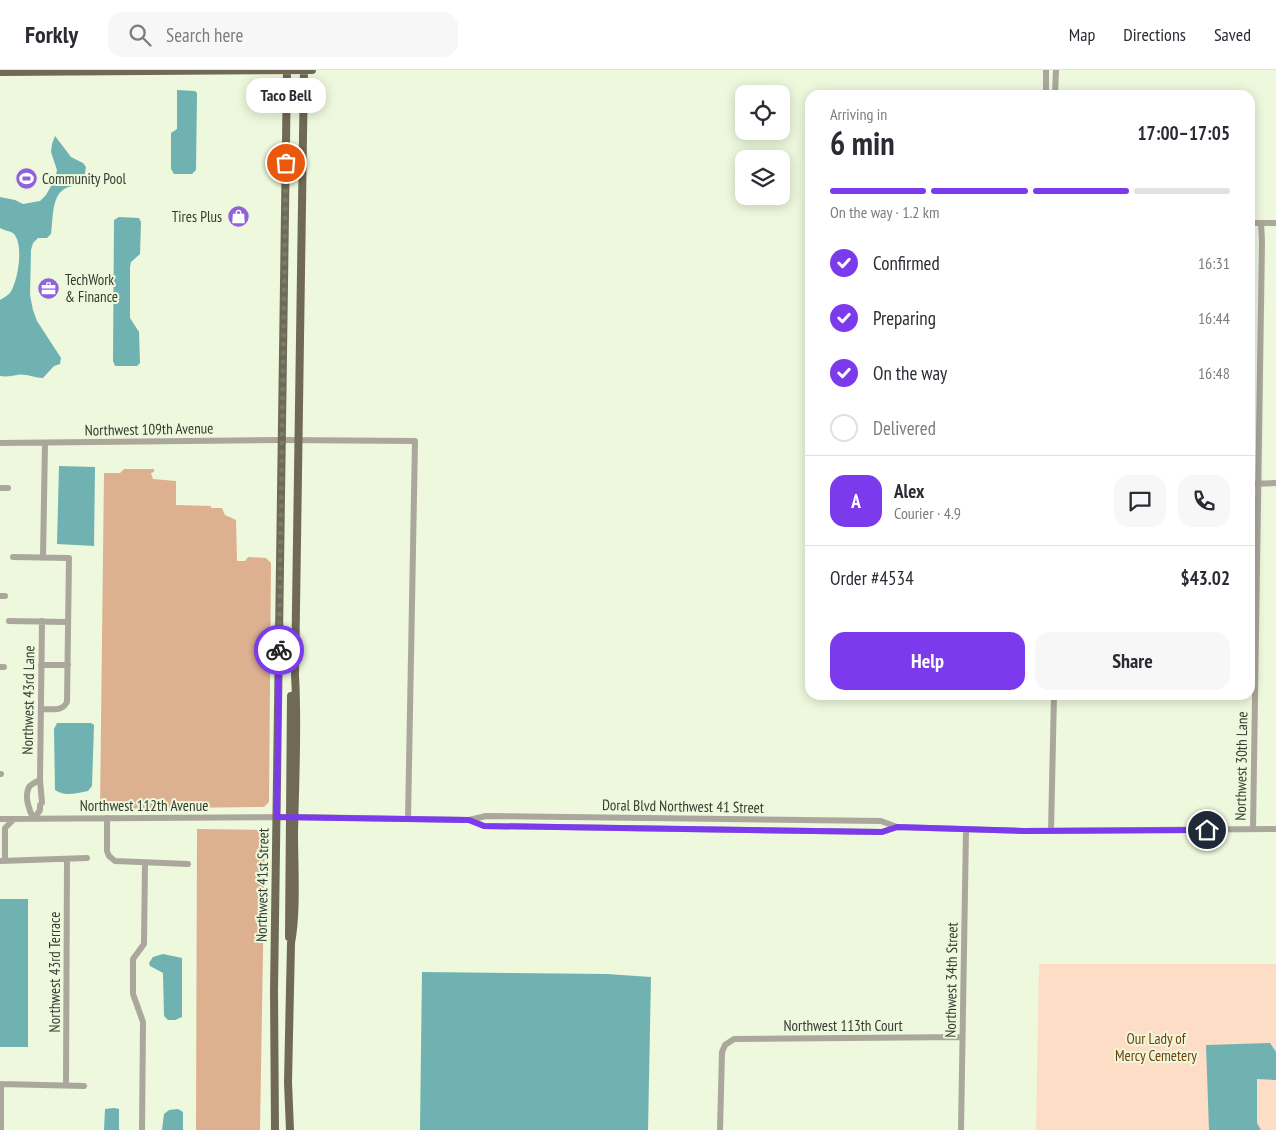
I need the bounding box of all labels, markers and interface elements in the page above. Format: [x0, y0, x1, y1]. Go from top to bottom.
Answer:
search box [108, 12, 458, 57]
text: Forkly [25, 19, 78, 50]
icon: search [126, 21, 154, 49]
text: Search here [166, 23, 243, 47]
text: Map [1069, 23, 1095, 46]
text: Directions [1123, 23, 1186, 46]
text: Saved [1214, 23, 1251, 46]
callout: Taco Bell [246, 78, 326, 113]
text: Taco Bell [260, 85, 312, 105]
map controls [735, 85, 790, 205]
button: locate [735, 85, 790, 140]
text: Arriving in [830, 104, 887, 124]
text: 17:00–17:05 [1137, 121, 1230, 145]
text: 6 min [830, 122, 895, 164]
pin [265, 142, 307, 184]
icon: bag [272, 149, 300, 177]
button: layers [735, 150, 790, 205]
sports icon: Community Pool [14, 166, 38, 190]
place label: Community Pool [42, 169, 127, 188]
text: On the way · 1.2 km [830, 202, 940, 222]
shop icon: Tires Plus [226, 204, 250, 228]
place label: Tires Plus [172, 207, 222, 226]
icon: check [830, 249, 858, 277]
text: Confirmed [873, 251, 940, 275]
text: 16:31 [1198, 253, 1230, 273]
place label: TechWork & Finance [65, 270, 118, 306]
office icon: TechWork & Finance [37, 276, 61, 300]
icon: check [830, 304, 858, 332]
text: Preparing [873, 306, 936, 330]
text: 16:44 [1198, 308, 1230, 328]
icon: check [830, 359, 858, 387]
text: On the way [873, 361, 947, 385]
text: 16:48 [1198, 363, 1230, 383]
text: Delivered [873, 416, 936, 440]
street label: Northwest 109th Avenue [84, 418, 214, 440]
button: chat [1114, 475, 1166, 527]
button: phone [1178, 475, 1230, 527]
text: Alex [894, 479, 924, 503]
text: A [851, 489, 861, 513]
text: Courier · 4.9 [894, 503, 961, 523]
text: Order #4534 [830, 566, 914, 590]
text: $43.02 [1181, 566, 1230, 590]
courier [254, 625, 304, 675]
button: Help [830, 632, 1025, 690]
button: Share [1035, 632, 1230, 690]
icon: bike [265, 636, 293, 664]
street label: Northwest 43rd Lane [18, 645, 38, 755]
street label: Northwest 30th Lane [1231, 711, 1251, 821]
street label: Doral Blvd Northwest 41 Street [602, 795, 764, 817]
street label: Northwest 112th Avenue [80, 796, 208, 815]
pin [1186, 809, 1228, 851]
icon: home [1193, 816, 1221, 844]
street label: Northwest 41st Street [252, 828, 272, 942]
street label: Northwest 43rd Terrace [45, 912, 64, 1032]
street label: Northwest 34th Street [940, 922, 962, 1038]
street label: Northwest 113th Court [783, 1016, 903, 1035]
park label: Our Lady of Mercy Cemetery [1115, 1029, 1197, 1065]

